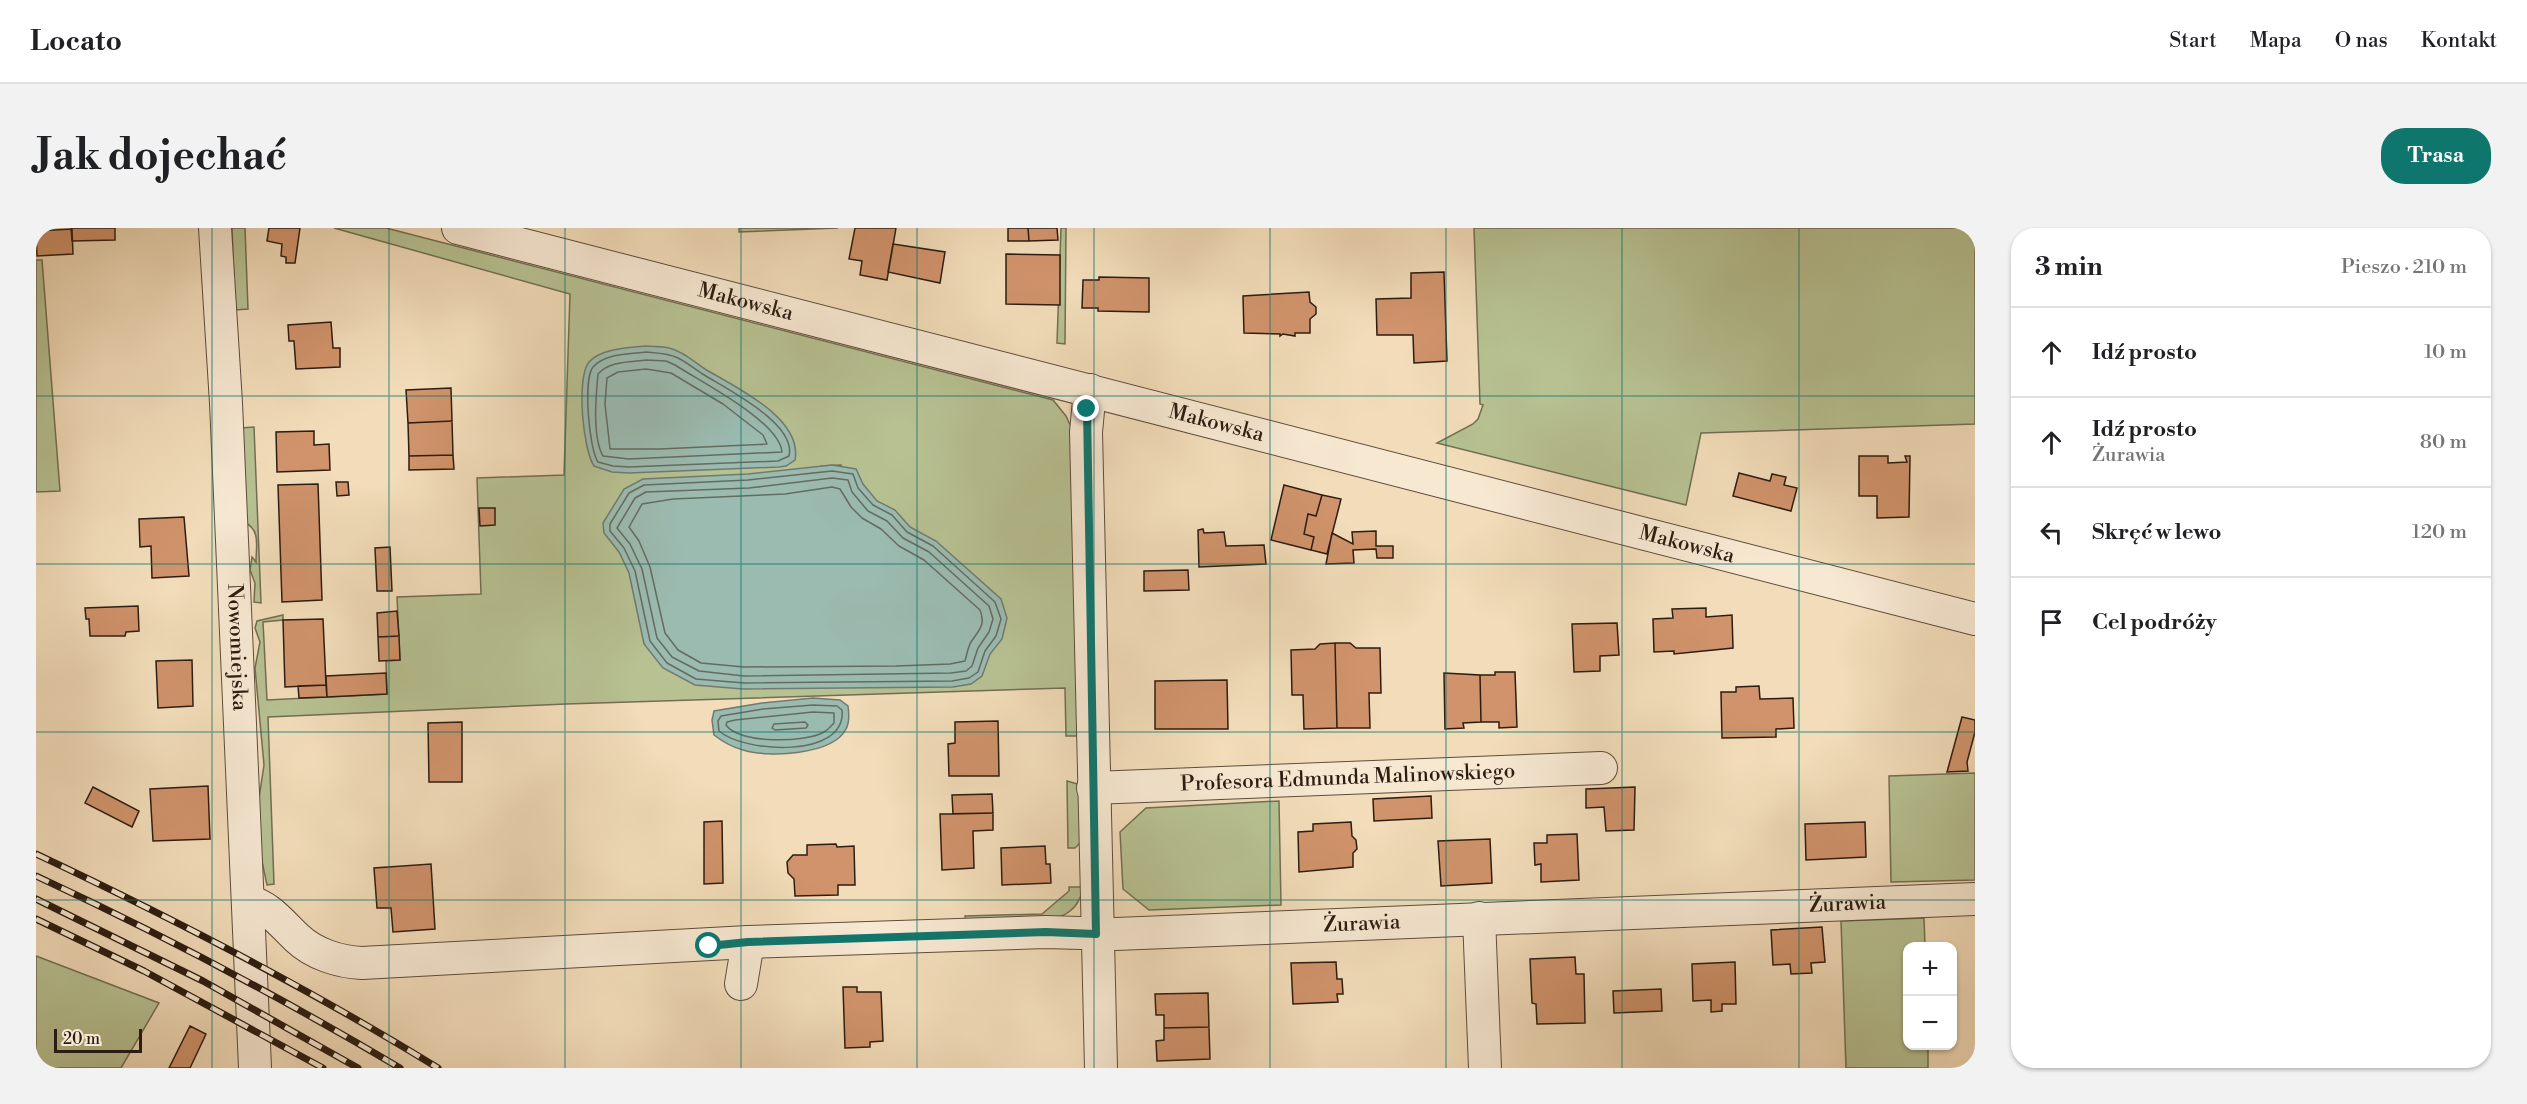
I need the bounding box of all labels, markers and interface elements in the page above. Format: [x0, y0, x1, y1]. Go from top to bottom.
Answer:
text: Locato [30, 24, 122, 59]
text: Start [2169, 28, 2217, 54]
text: Mapa [2250, 28, 2302, 54]
text: O nas [2335, 28, 2388, 54]
text: Kontakt [2421, 28, 2497, 54]
button: Trasa [2381, 128, 2491, 184]
text: Jak dojechać [36, 130, 287, 183]
text: 3 min [2035, 251, 2103, 283]
text: Pieszo · 210 m [2341, 255, 2467, 280]
street label: Makowska [695, 277, 796, 327]
icon: ahead [2035, 336, 2068, 369]
text: Idź prosto [2092, 339, 2197, 366]
text: 10 m [2424, 340, 2467, 365]
route end [1073, 395, 1099, 421]
street label: Makowska [1166, 399, 1267, 448]
text: Idź prosto [2092, 416, 2197, 443]
icon: ahead [2035, 426, 2068, 459]
text: 80 m [2420, 430, 2467, 455]
text: Żurawia [2092, 443, 2165, 468]
icon: left [2035, 516, 2068, 549]
text: Skręć w lewo [2092, 519, 2221, 546]
street label: Makowska [1636, 520, 1738, 570]
text: 120 m [2412, 520, 2467, 545]
street label: Nowomiejska [221, 583, 252, 712]
icon: arrive [2035, 606, 2068, 639]
text: Cel podróży [2092, 609, 2216, 636]
street label: Profesora Edmunda Malinowskiego [1180, 758, 1516, 798]
street label: Żurawia [1808, 890, 1887, 919]
street label: Żurawia [1323, 909, 1401, 939]
route start [695, 932, 721, 958]
map controls [1903, 942, 1957, 1050]
button: + [1903, 942, 1957, 996]
button: − [1903, 996, 1957, 1050]
scale bar [54, 1026, 142, 1054]
text: 20 m [63, 1029, 100, 1049]

